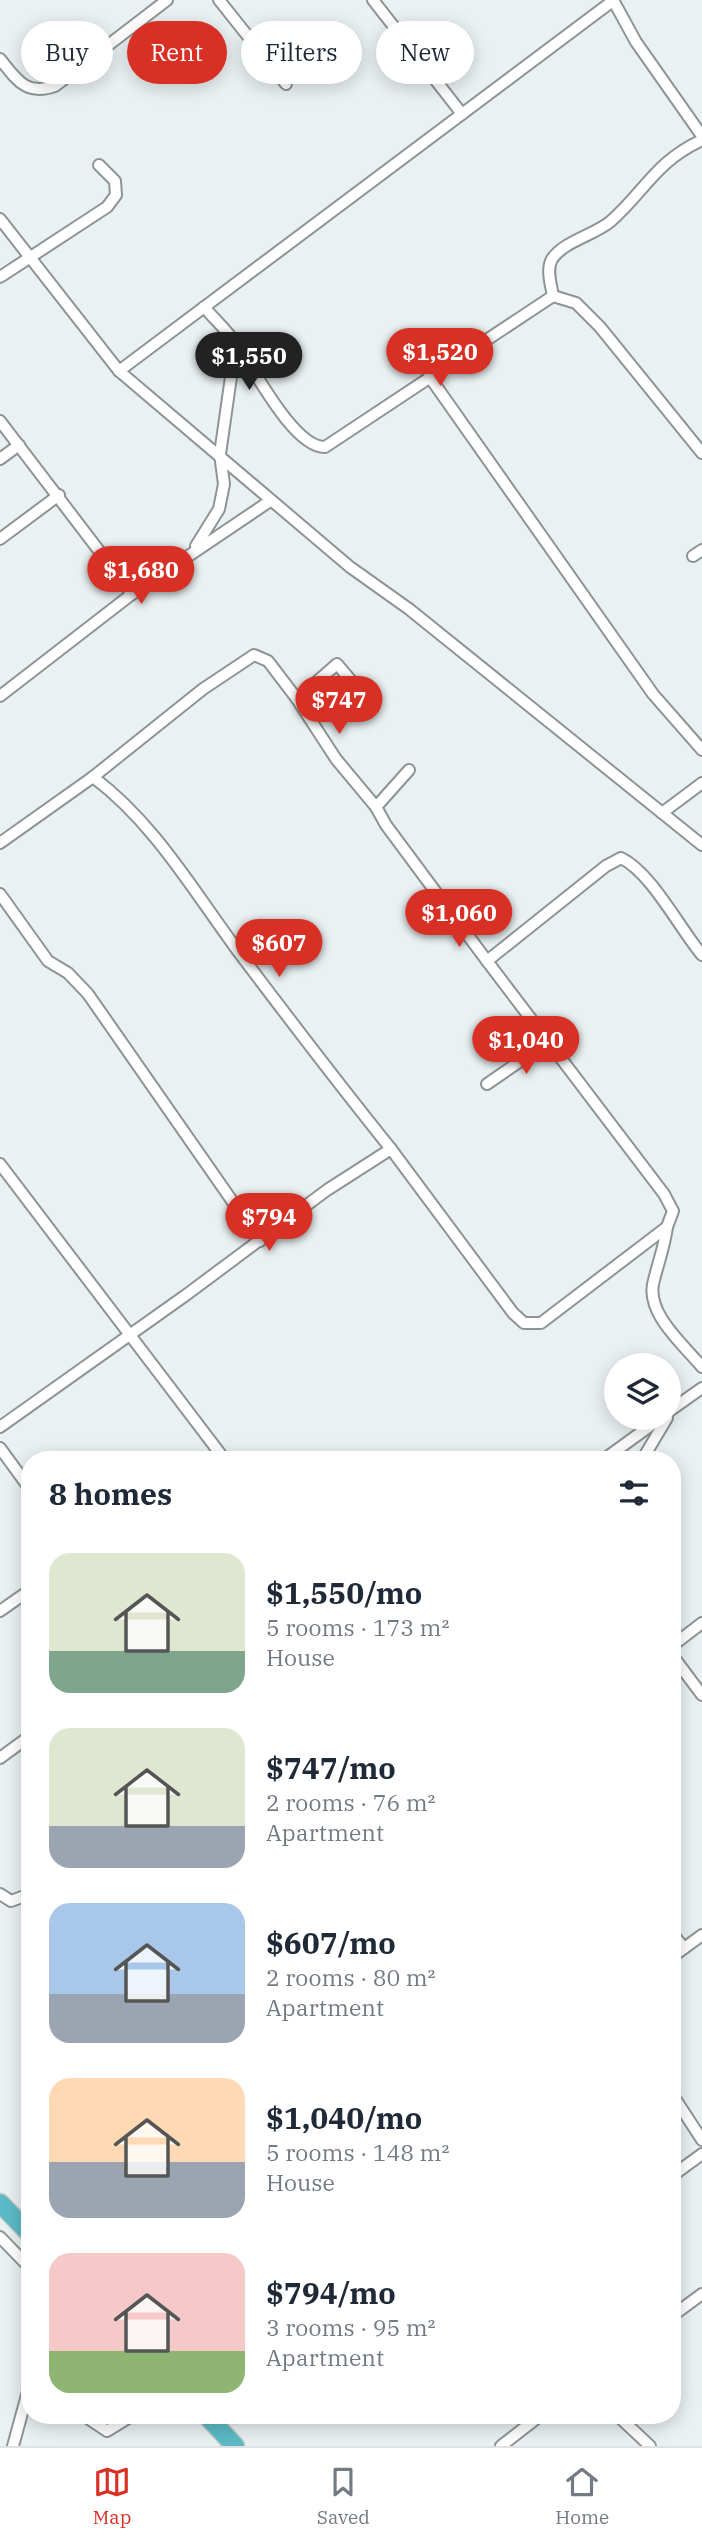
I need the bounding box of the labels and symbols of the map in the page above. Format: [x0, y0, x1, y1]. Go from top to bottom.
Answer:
pin: $1,520 [383, 328, 497, 388]
pin: $1,550 [192, 332, 306, 392]
pin: $1,680 [84, 546, 198, 606]
pin: $747 [298, 676, 380, 736]
pin: $1,060 [402, 890, 516, 949]
pin: $607 [238, 920, 320, 979]
pin: $1,040 [469, 1016, 583, 1076]
pin: $794 [228, 1194, 310, 1253]

